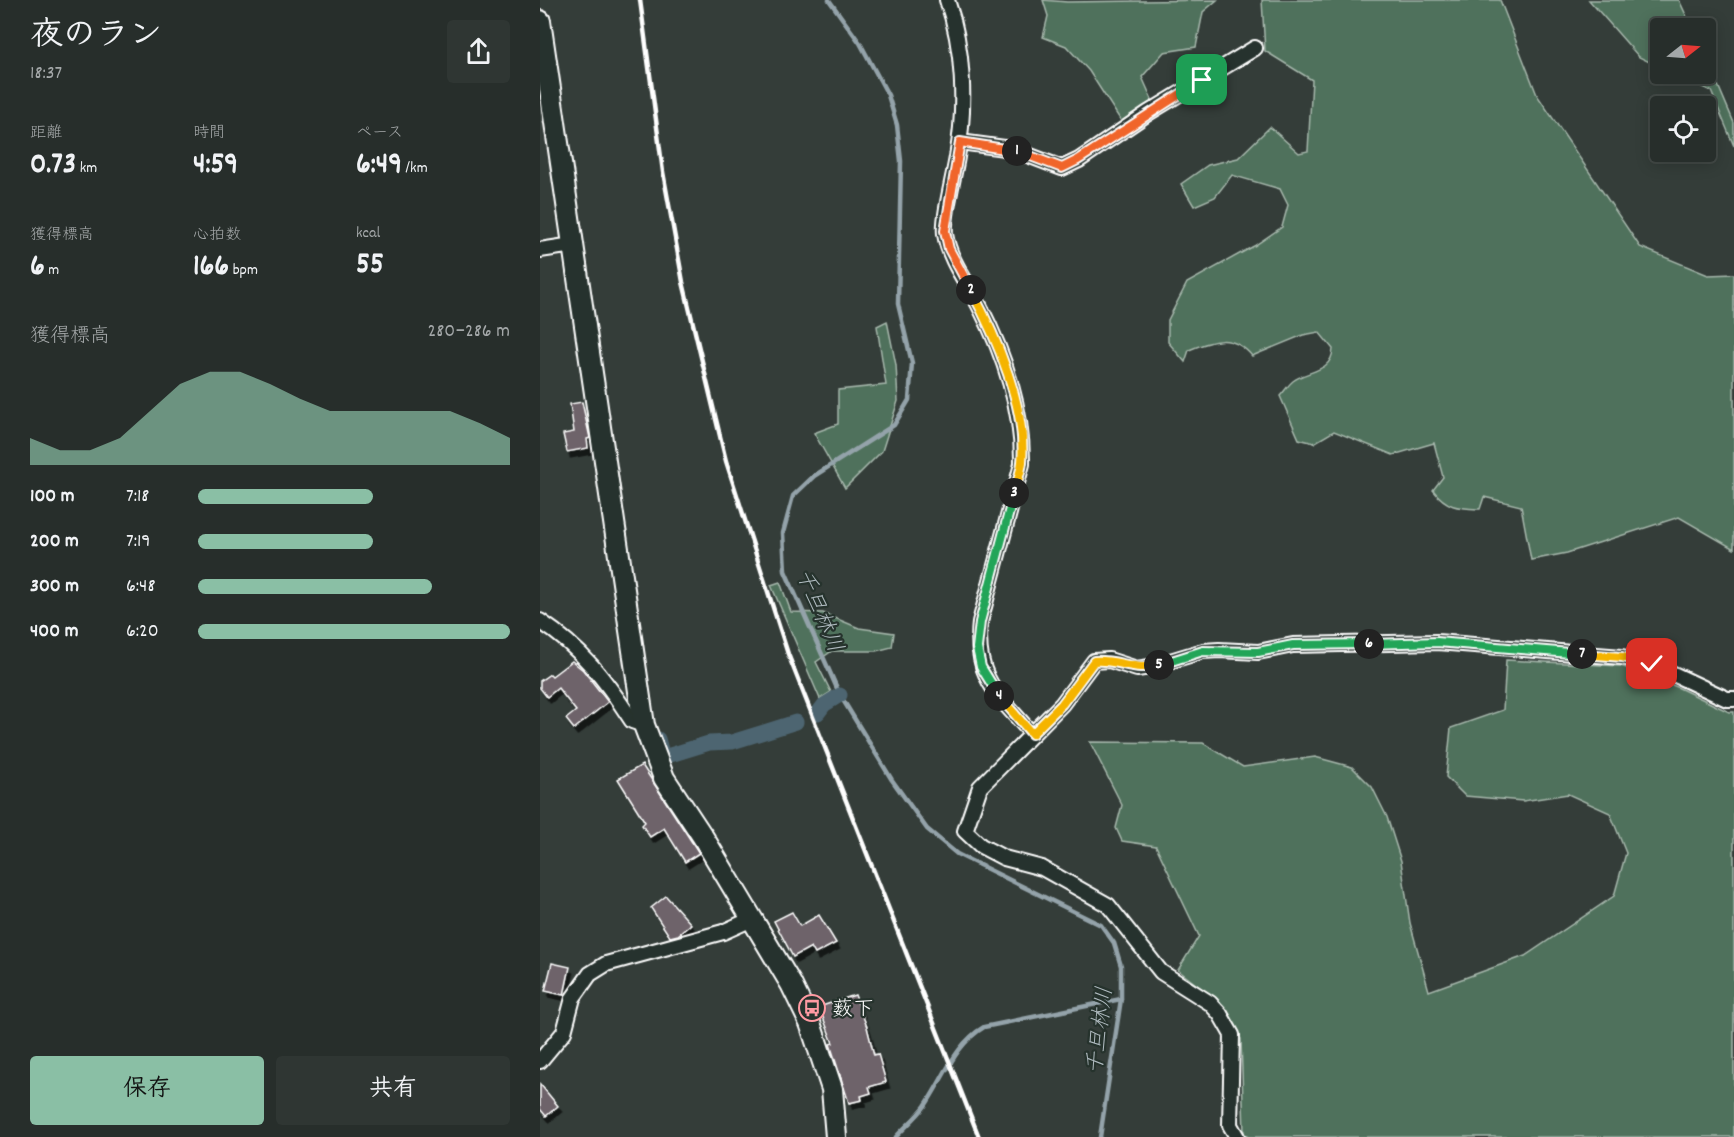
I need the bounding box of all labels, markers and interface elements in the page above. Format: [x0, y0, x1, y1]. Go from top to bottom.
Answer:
text: 夜のラン [30, 14, 162, 61]
north arrow [1650, 18, 1716, 84]
map controls [1650, 18, 1716, 162]
button: share [447, 20, 510, 83]
pin [1176, 54, 1227, 105]
text: 18:37 [30, 60, 62, 88]
icon: arrive [1185, 63, 1218, 96]
button: locate [1650, 96, 1716, 162]
text: 距離 [30, 122, 62, 145]
text: 時間 [193, 122, 225, 145]
text: ペース [356, 122, 403, 145]
pin: 1 [1002, 136, 1032, 166]
text: 1 [1015, 139, 1019, 162]
text: 0.73 [30, 145, 76, 188]
text: 4:59 [193, 145, 238, 188]
text: 6:49 [356, 145, 402, 188]
text: km [76, 157, 97, 180]
text: /km [402, 157, 428, 180]
text: kcal [356, 222, 380, 245]
text: 獲得標高 [30, 224, 94, 247]
text: 心拍数 [193, 224, 241, 247]
text: 55 [356, 245, 384, 288]
text: 6 [30, 247, 45, 290]
text: 166 [193, 247, 229, 290]
text: m [45, 259, 59, 282]
text: bpm [229, 259, 258, 282]
pin: 2 [956, 275, 986, 305]
text: 2 [968, 278, 975, 301]
text: 280–286 m [428, 318, 510, 346]
text: 獲得標高 [30, 323, 110, 351]
pin: 3 [999, 478, 1029, 508]
text: 3 [1010, 481, 1018, 504]
text: 100 m [30, 483, 75, 511]
text: 7:18 [126, 483, 149, 511]
text: 200 m [30, 528, 79, 556]
text: 7:19 [126, 528, 151, 556]
water label: 千旦林川 [786, 565, 849, 658]
text: 300 m [30, 573, 79, 601]
text: 6:48 [126, 573, 155, 601]
text: 400 m [30, 618, 78, 646]
text: 6:20 [126, 618, 159, 646]
pin: 6 [1354, 629, 1384, 659]
text: 6 [1365, 632, 1373, 655]
pin [1626, 638, 1677, 689]
pin: 7 [1567, 639, 1597, 669]
text: 7 [1579, 642, 1585, 665]
icon: check [1635, 647, 1668, 680]
pin: 5 [1144, 650, 1174, 680]
text: 5 [1155, 653, 1163, 676]
pin: 4 [984, 681, 1014, 711]
text: 4 [996, 684, 1002, 707]
water label: 千旦林川 [1081, 985, 1122, 1076]
bus stop icon: 薮下 [797, 993, 827, 1023]
place label: 薮下 [832, 996, 874, 1026]
button: 保存 [30, 1056, 264, 1125]
button: 共有 [276, 1056, 510, 1125]

